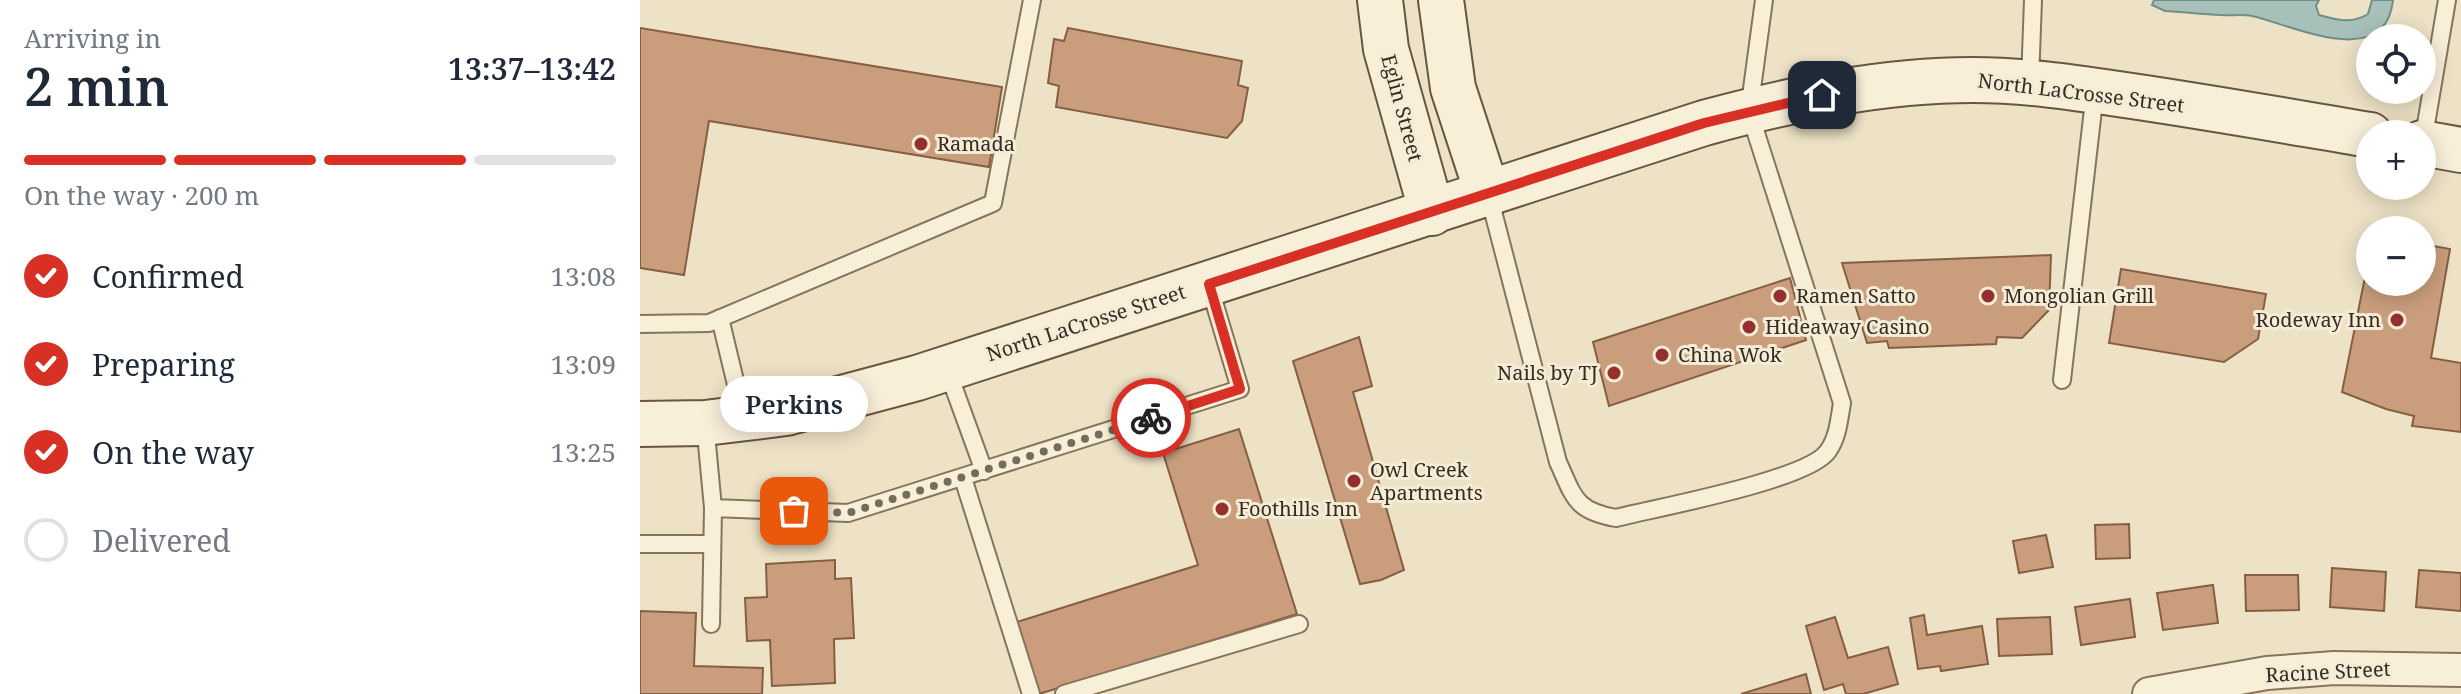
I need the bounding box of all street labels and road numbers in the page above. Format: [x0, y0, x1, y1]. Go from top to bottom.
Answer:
street label: Eglin Street [1375, 51, 1430, 164]
street label: North LaCrosse Street [1976, 66, 2186, 119]
street label: North LaCrosse Street [983, 278, 1189, 367]
street label: Racine Street [2265, 655, 2391, 688]

